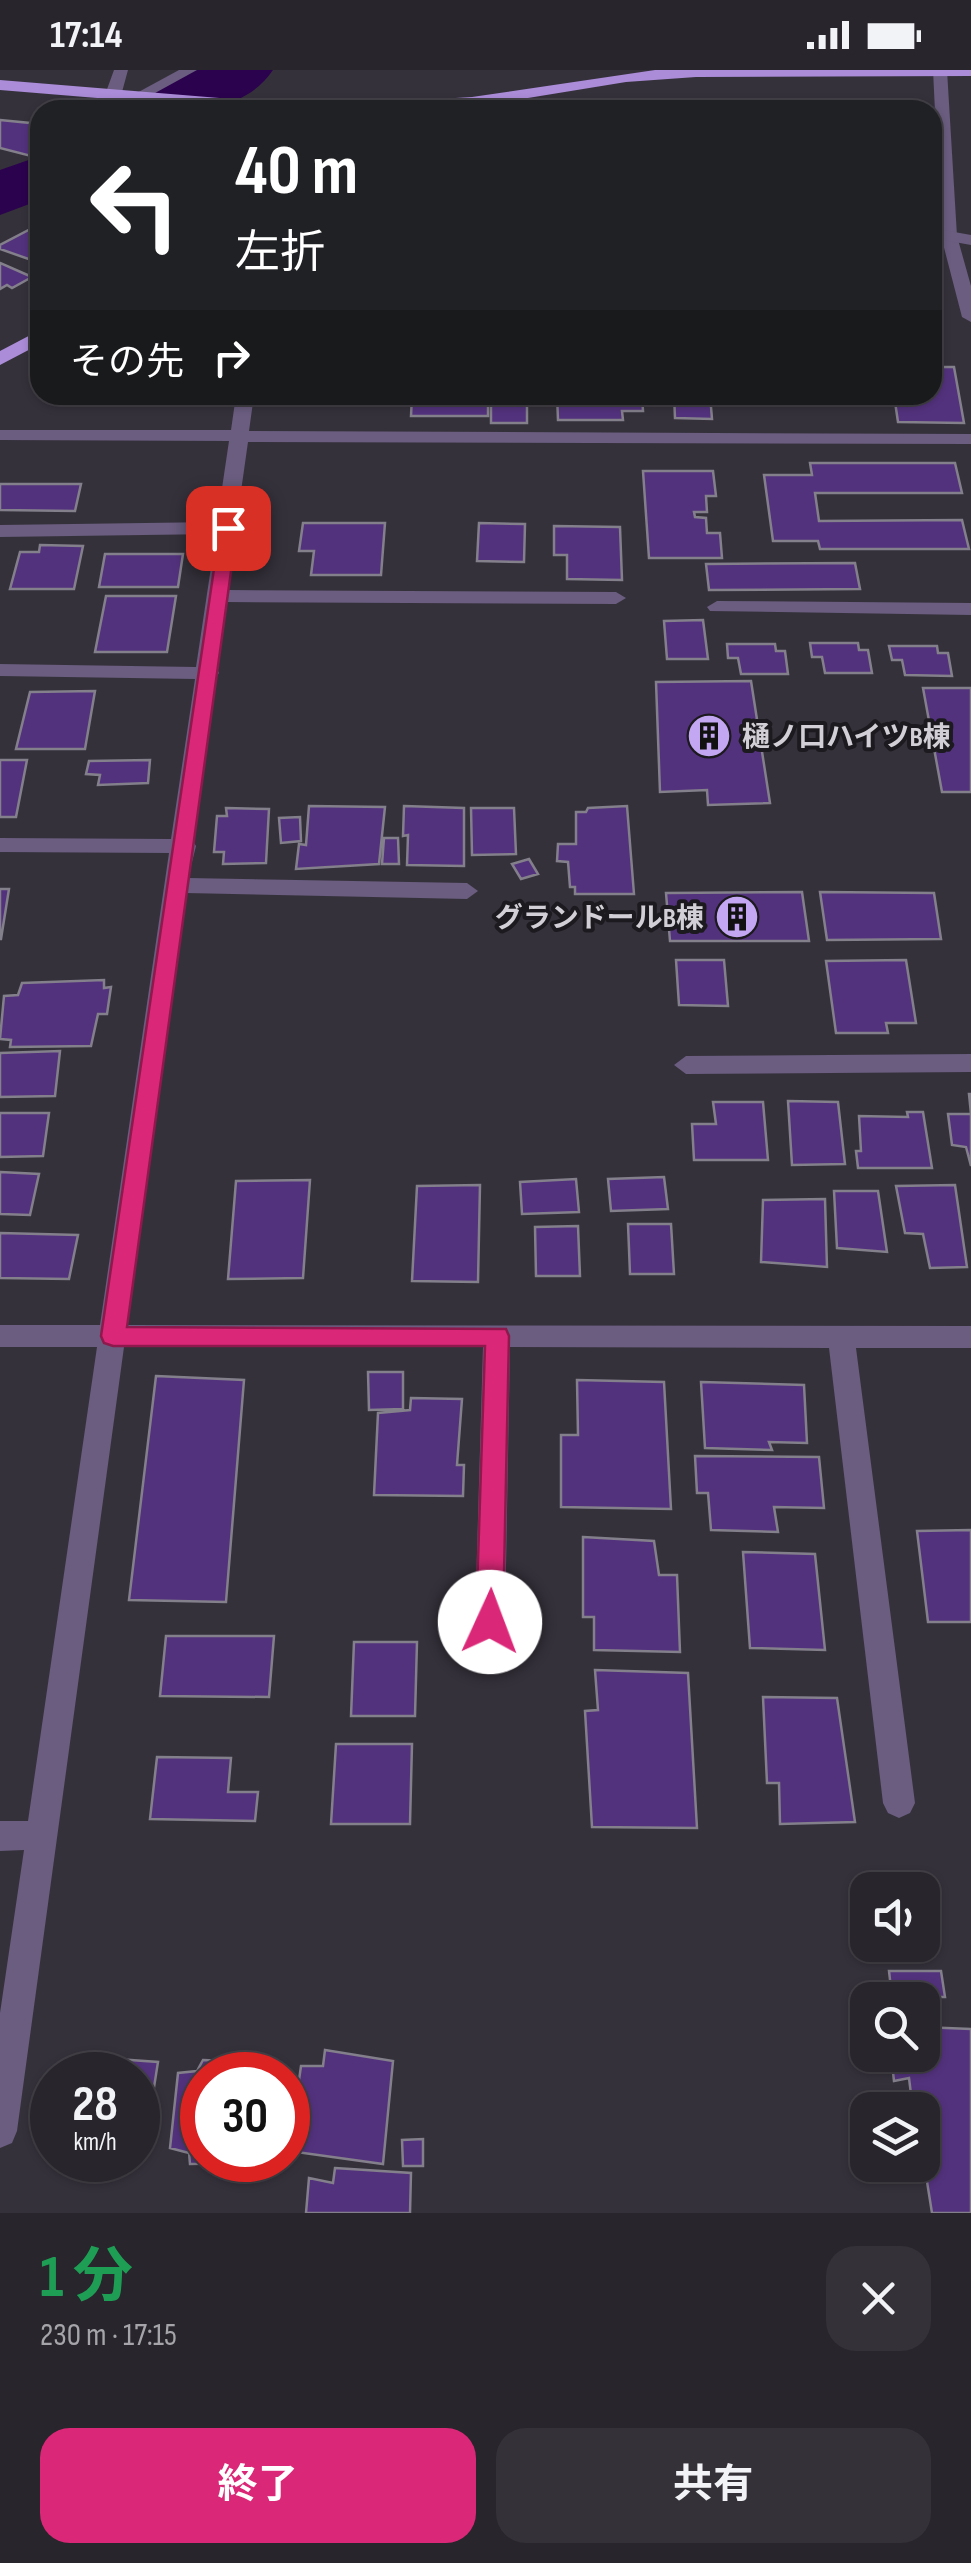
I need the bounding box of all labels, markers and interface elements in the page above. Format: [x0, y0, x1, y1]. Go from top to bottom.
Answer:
text: 17:14 [50, 13, 122, 58]
text: 40 m [235, 130, 358, 214]
icon: left [70, 140, 200, 270]
text: 左折 [235, 226, 325, 281]
icon: right [204, 330, 259, 385]
text: その先 [70, 340, 184, 385]
pin [186, 486, 271, 571]
icon: arrive [201, 501, 256, 556]
building icon: 樋ノ口ハイツB棟 [686, 713, 732, 759]
place label: 樋ノ口ハイツB棟 [742, 721, 951, 754]
building icon: グランドールB棟 [714, 894, 760, 940]
place label: グランドールB棟 [495, 902, 704, 935]
position arrow [438, 1570, 542, 1674]
map controls [850, 1872, 940, 2182]
button: sound [850, 1872, 940, 1962]
button: search [850, 1982, 940, 2072]
speed limit sign: 30 [180, 2052, 310, 2182]
text: 28 [72, 2075, 118, 2135]
button: layers [850, 2092, 940, 2182]
text: km/h [73, 2127, 117, 2158]
text: 1 分 [40, 2242, 133, 2314]
button: close [826, 2246, 931, 2351]
text: 230 m · 17:15 [40, 2316, 177, 2355]
button: 終了 [40, 2428, 476, 2543]
button: 共有 [496, 2428, 931, 2543]

